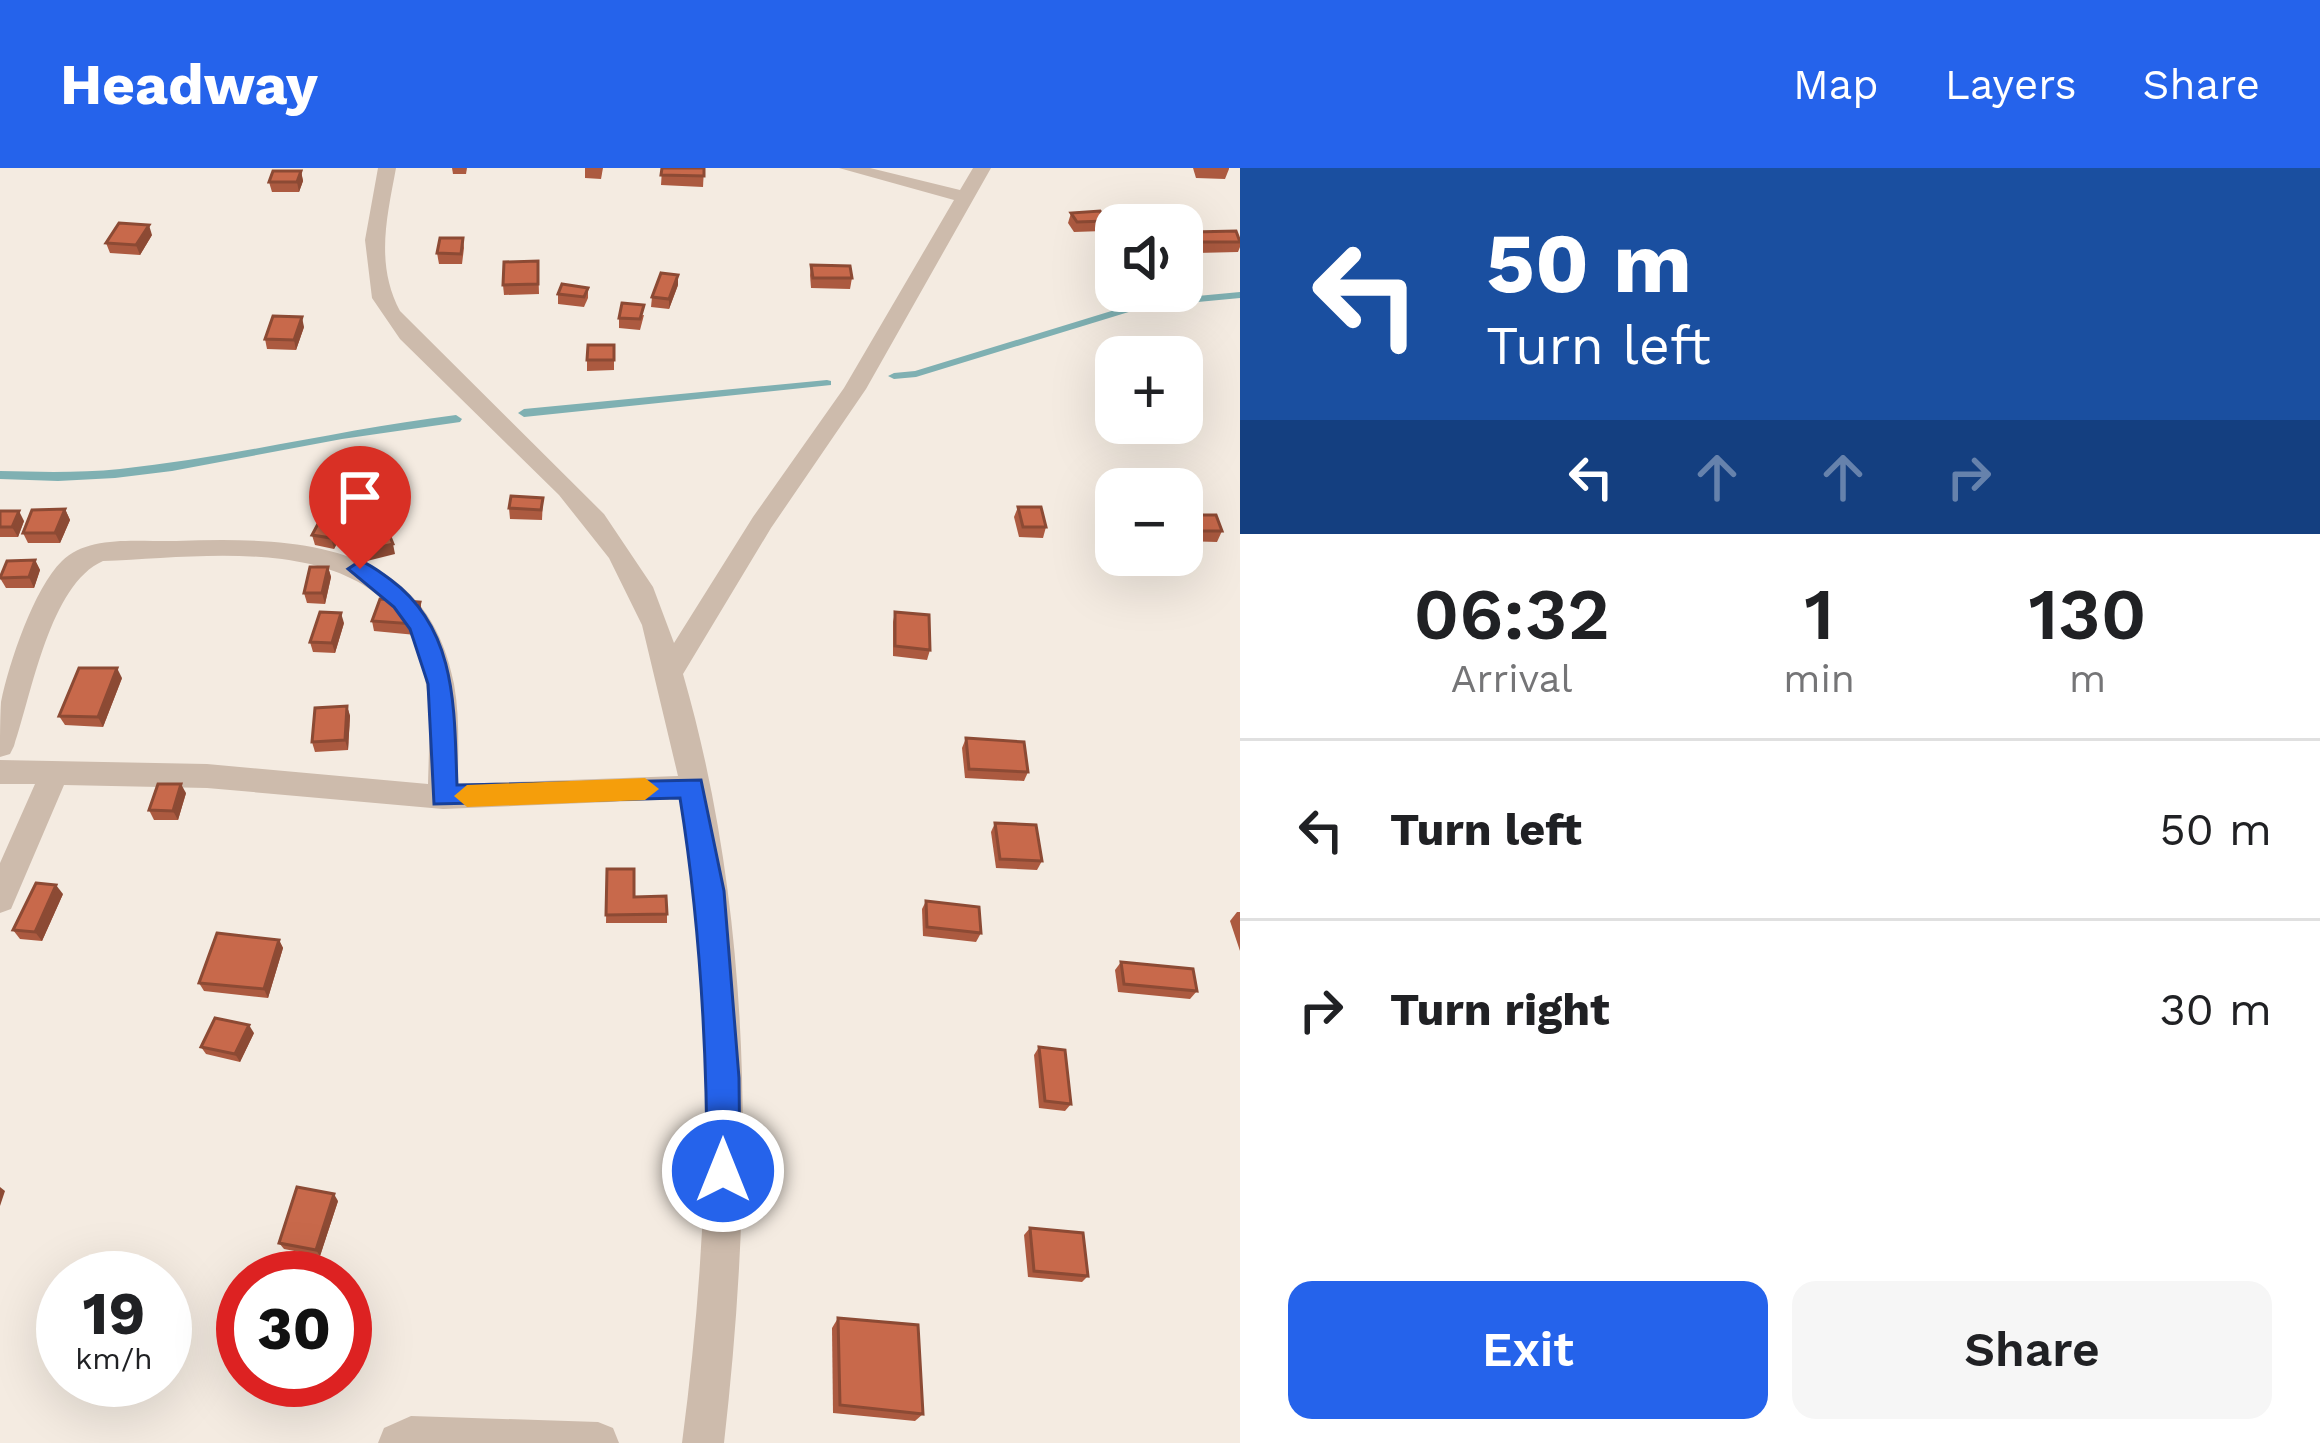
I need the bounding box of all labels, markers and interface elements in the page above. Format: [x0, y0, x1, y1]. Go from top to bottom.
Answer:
text: Headway [60, 51, 318, 118]
text: Map [1793, 60, 1879, 109]
text: Layers [1945, 60, 2077, 109]
text: Share [2143, 60, 2260, 109]
map controls [1095, 204, 1203, 576]
button: sound [1095, 204, 1203, 312]
text: 50 m [1486, 214, 1692, 312]
icon: left [1288, 216, 1444, 372]
text: Turn left [1486, 314, 1711, 377]
button: + [1095, 336, 1203, 444]
icon: left [1558, 444, 1624, 510]
icon: ahead [1684, 444, 1750, 510]
icon: ahead [1810, 444, 1876, 510]
icon: right [1936, 444, 2002, 510]
pin [309, 446, 411, 569]
icon: arrive [327, 464, 393, 530]
button: − [1095, 468, 1203, 576]
text: 06:32 [1413, 572, 1610, 656]
text: 1 [1804, 572, 1834, 656]
text: 130 [2028, 572, 2147, 656]
text: Arrival [1451, 656, 1573, 701]
text: min [1783, 656, 1855, 701]
text: m [2069, 656, 2106, 701]
icon: left [1288, 797, 1354, 863]
text: Turn left [1390, 803, 1582, 856]
text: 50 m [2160, 803, 2272, 856]
icon: right [1288, 977, 1354, 1043]
text: Turn right [1390, 983, 1610, 1036]
text: 30 m [2160, 983, 2272, 1036]
position arrow [660, 1108, 786, 1234]
speed limit sign: 30 [216, 1251, 372, 1407]
text: 19 [83, 1278, 145, 1349]
button: Exit [1288, 1281, 1768, 1419]
button: Share [1792, 1281, 2272, 1419]
text: km/h [75, 1341, 153, 1376]

